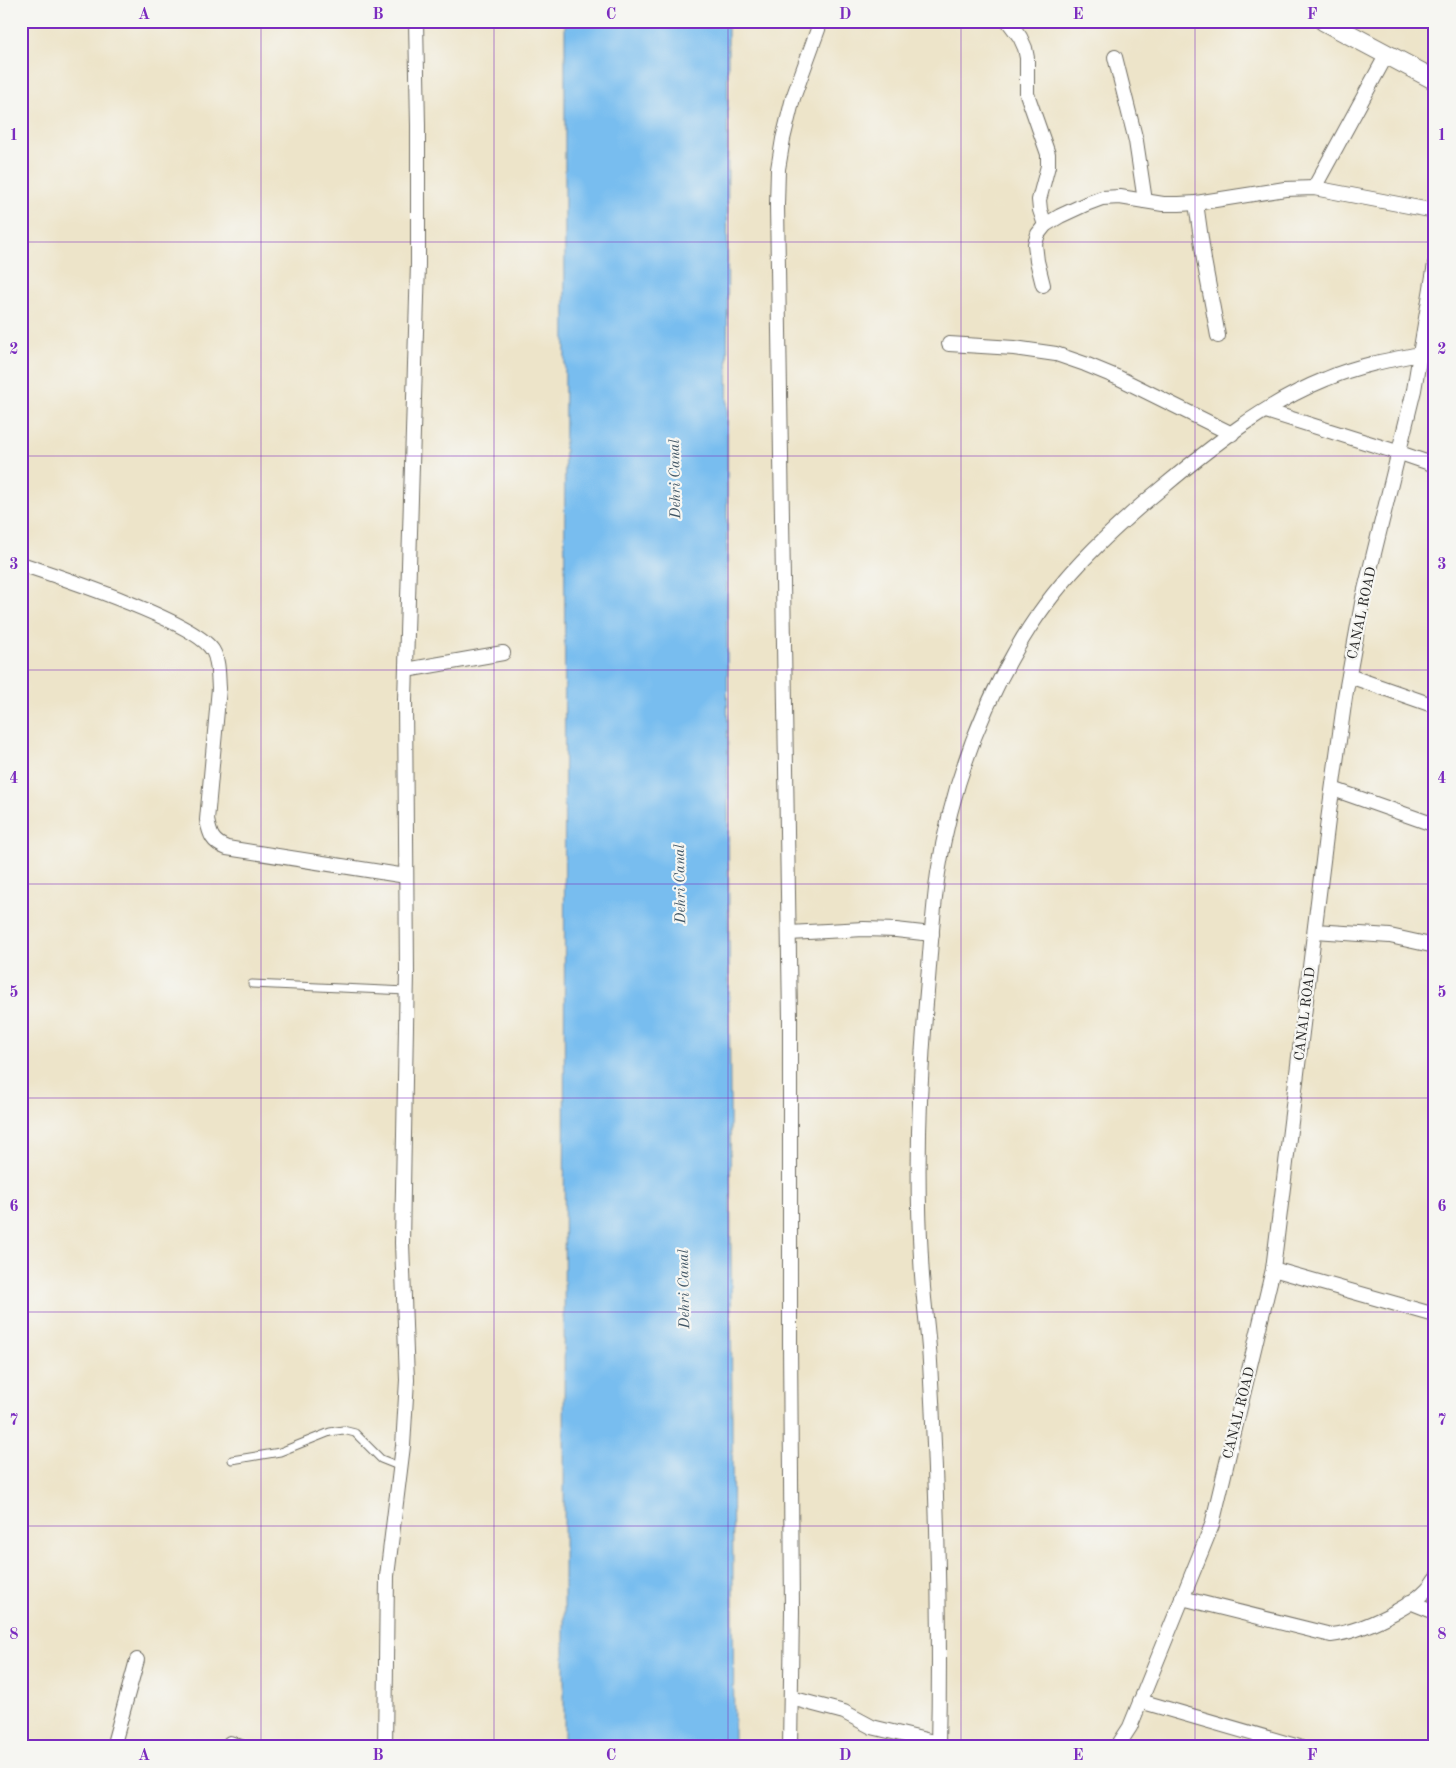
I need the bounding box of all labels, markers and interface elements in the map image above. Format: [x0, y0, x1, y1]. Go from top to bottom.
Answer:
text: A [138, 7, 150, 23]
text: B [372, 7, 384, 23]
text: C [606, 7, 616, 23]
text: D [839, 7, 851, 23]
text: E [1072, 7, 1084, 23]
text: F [1307, 7, 1318, 23]
text: 1 [9, 128, 19, 144]
text: 1 [1437, 128, 1447, 144]
text: 2 [9, 342, 19, 358]
text: 2 [1437, 342, 1447, 358]
water label: Dehri Canal [668, 438, 684, 520]
text: 3 [9, 557, 19, 573]
text: 3 [1437, 557, 1447, 573]
street label: CANAL ROAD [1345, 565, 1379, 661]
text: 4 [9, 771, 19, 787]
text: 4 [1437, 771, 1447, 787]
water label: Dehri Canal [673, 843, 689, 925]
street label: CANAL ROAD [1292, 966, 1318, 1062]
text: 5 [9, 985, 19, 1001]
text: 5 [1437, 985, 1447, 1001]
text: 6 [9, 1199, 19, 1215]
text: 6 [1437, 1199, 1447, 1215]
water label: Dehri Canal [677, 1248, 693, 1330]
street label: CANAL ROAD [1221, 1365, 1257, 1460]
text: 7 [9, 1413, 19, 1429]
text: 7 [1437, 1413, 1447, 1429]
text: 8 [9, 1627, 19, 1643]
text: 8 [1437, 1627, 1447, 1643]
text: A [138, 1748, 150, 1764]
text: B [372, 1748, 384, 1764]
text: C [606, 1748, 616, 1764]
text: D [839, 1748, 851, 1764]
text: E [1072, 1748, 1084, 1764]
text: F [1307, 1748, 1318, 1764]

